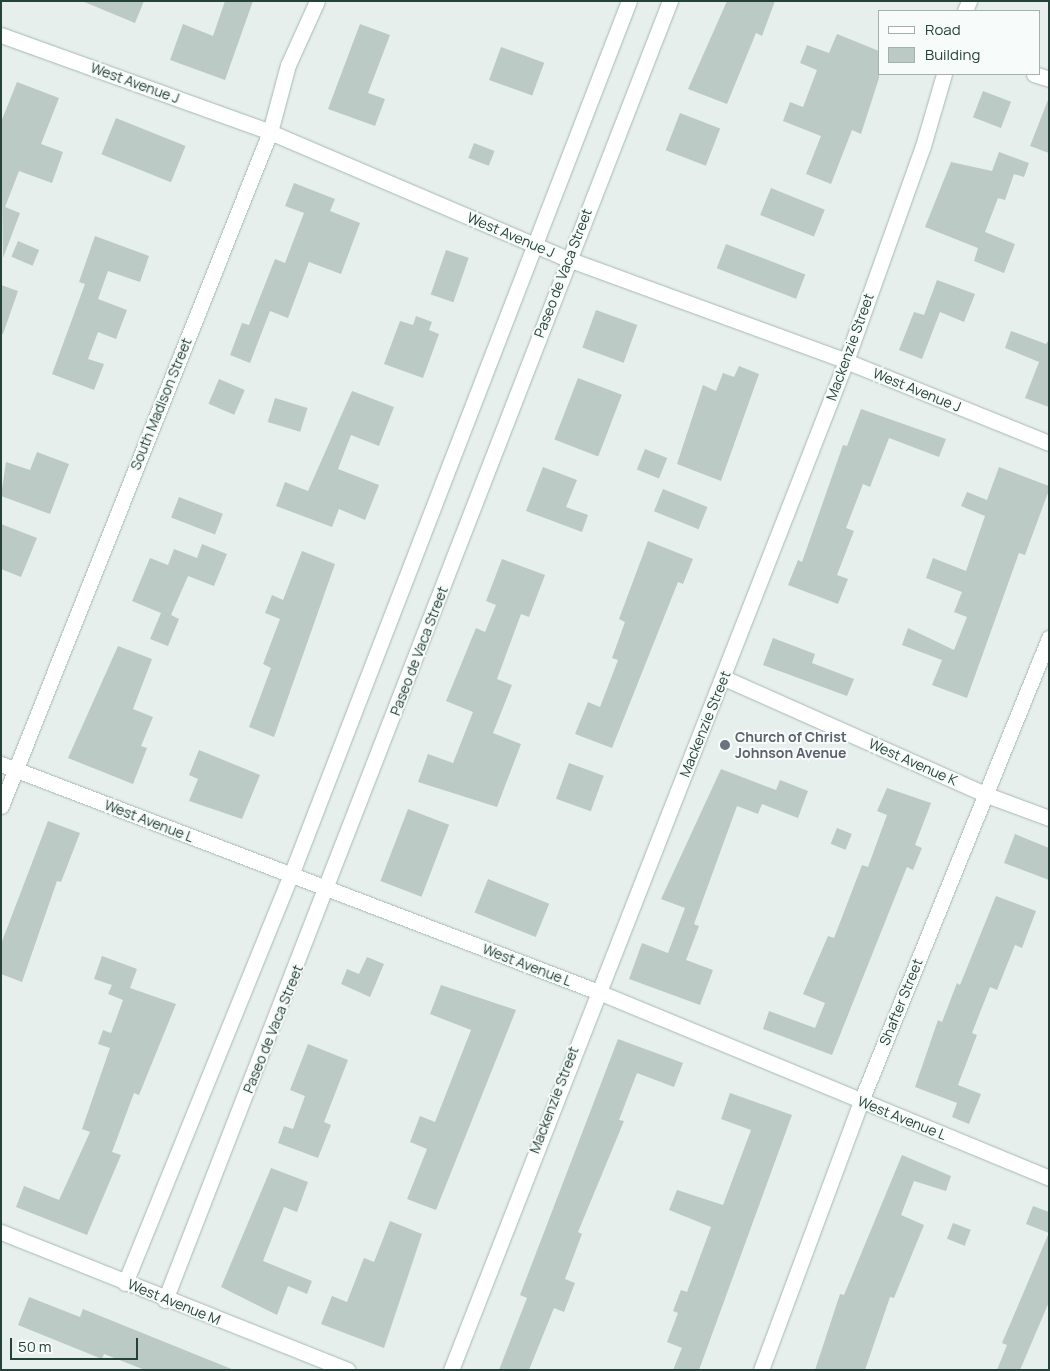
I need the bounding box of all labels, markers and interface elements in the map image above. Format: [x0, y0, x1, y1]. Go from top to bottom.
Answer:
legend [878, 10, 1040, 75]
text: Road [925, 19, 961, 40]
text: Building [925, 44, 980, 65]
street label: West Avenue J [88, 59, 182, 107]
street label: Paseo de Vaca Street [531, 206, 595, 340]
street label: West Avenue J [465, 209, 557, 261]
street label: Mackenzie Street [823, 291, 877, 403]
street label: South Madison Street [127, 336, 195, 472]
street label: West Avenue J [871, 365, 963, 415]
street label: Paseo de Vaca Street [387, 584, 451, 718]
street label: Mackenzie Street [676, 668, 734, 780]
place label: Church of Christ Johnson Avenue [735, 729, 847, 762]
street label: West Avenue K [866, 735, 960, 789]
marker: Church of Christ Johnson Avenue [719, 739, 731, 751]
street label: West Avenue L [102, 796, 196, 846]
street label: West Avenue L [480, 940, 574, 990]
street label: Shafter Street [876, 956, 926, 1048]
street label: Paseo de Vaca Street [240, 962, 306, 1096]
street label: Mackenzie Street [526, 1044, 582, 1156]
street label: West Avenue L [855, 1093, 949, 1143]
street label: West Avenue M [125, 1276, 223, 1328]
scale bar [12, 1328, 140, 1360]
text: 50 m [18, 1336, 52, 1357]

